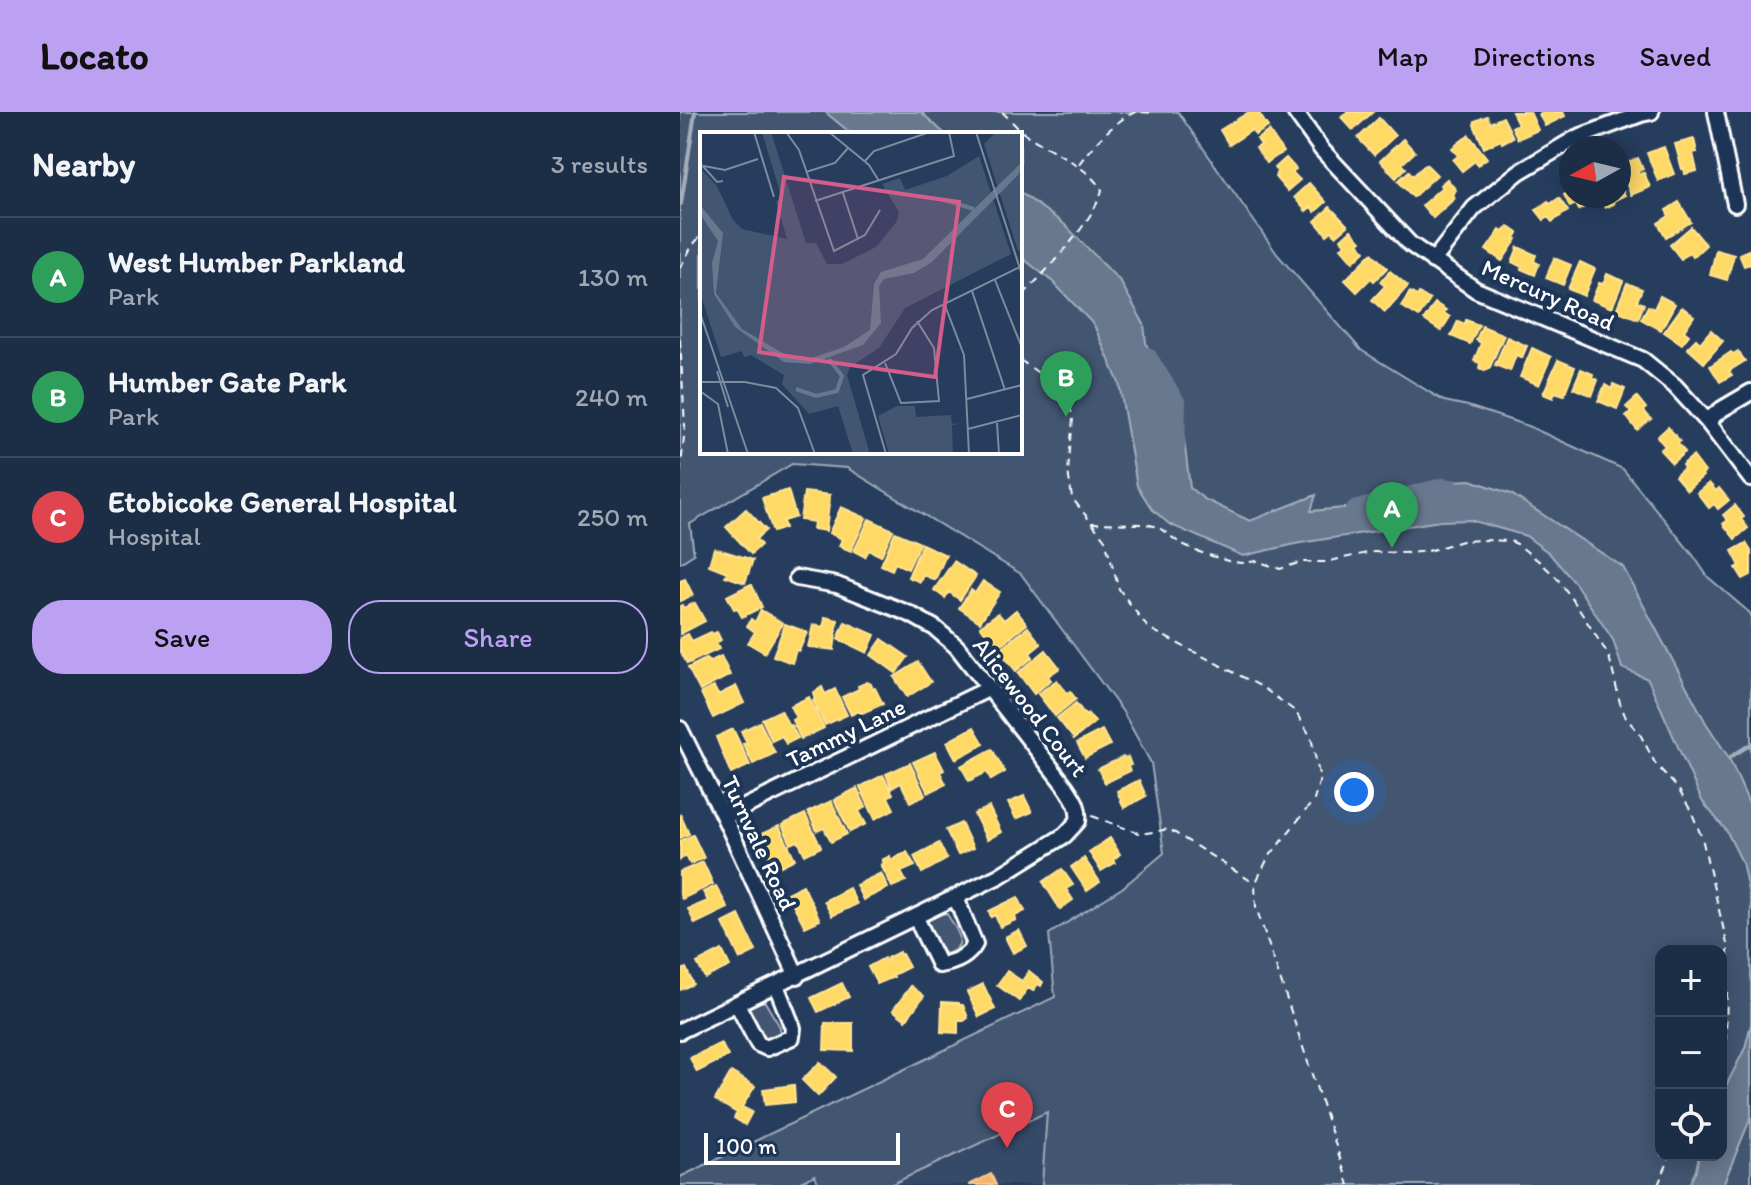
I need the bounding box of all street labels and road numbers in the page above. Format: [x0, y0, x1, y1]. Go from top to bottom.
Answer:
street label: Mercury Road [1477, 252, 1619, 337]
street label: Alicewood Court [967, 631, 1094, 782]
street label: Tammy Lane [781, 691, 910, 774]
street label: Turnvale Road [716, 771, 803, 915]

